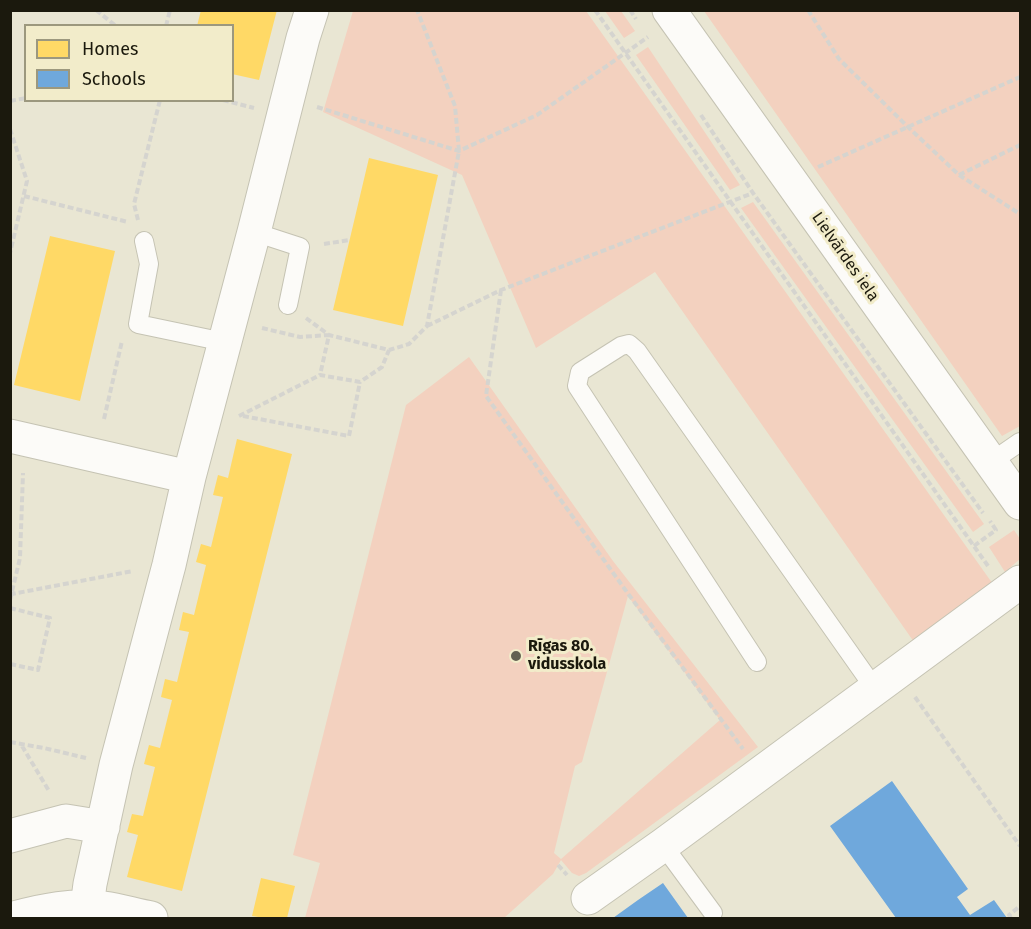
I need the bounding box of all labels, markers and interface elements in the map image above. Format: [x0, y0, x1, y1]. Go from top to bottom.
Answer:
legend [24, 24, 234, 102]
text: Homes [82, 38, 138, 60]
text: Schools [82, 68, 146, 90]
street label: Lielvārdes iela [807, 209, 883, 305]
place label: Rīgas 80. vidusskola [528, 637, 606, 675]
marker: Rīgas 80. vidusskola [509, 649, 523, 663]

